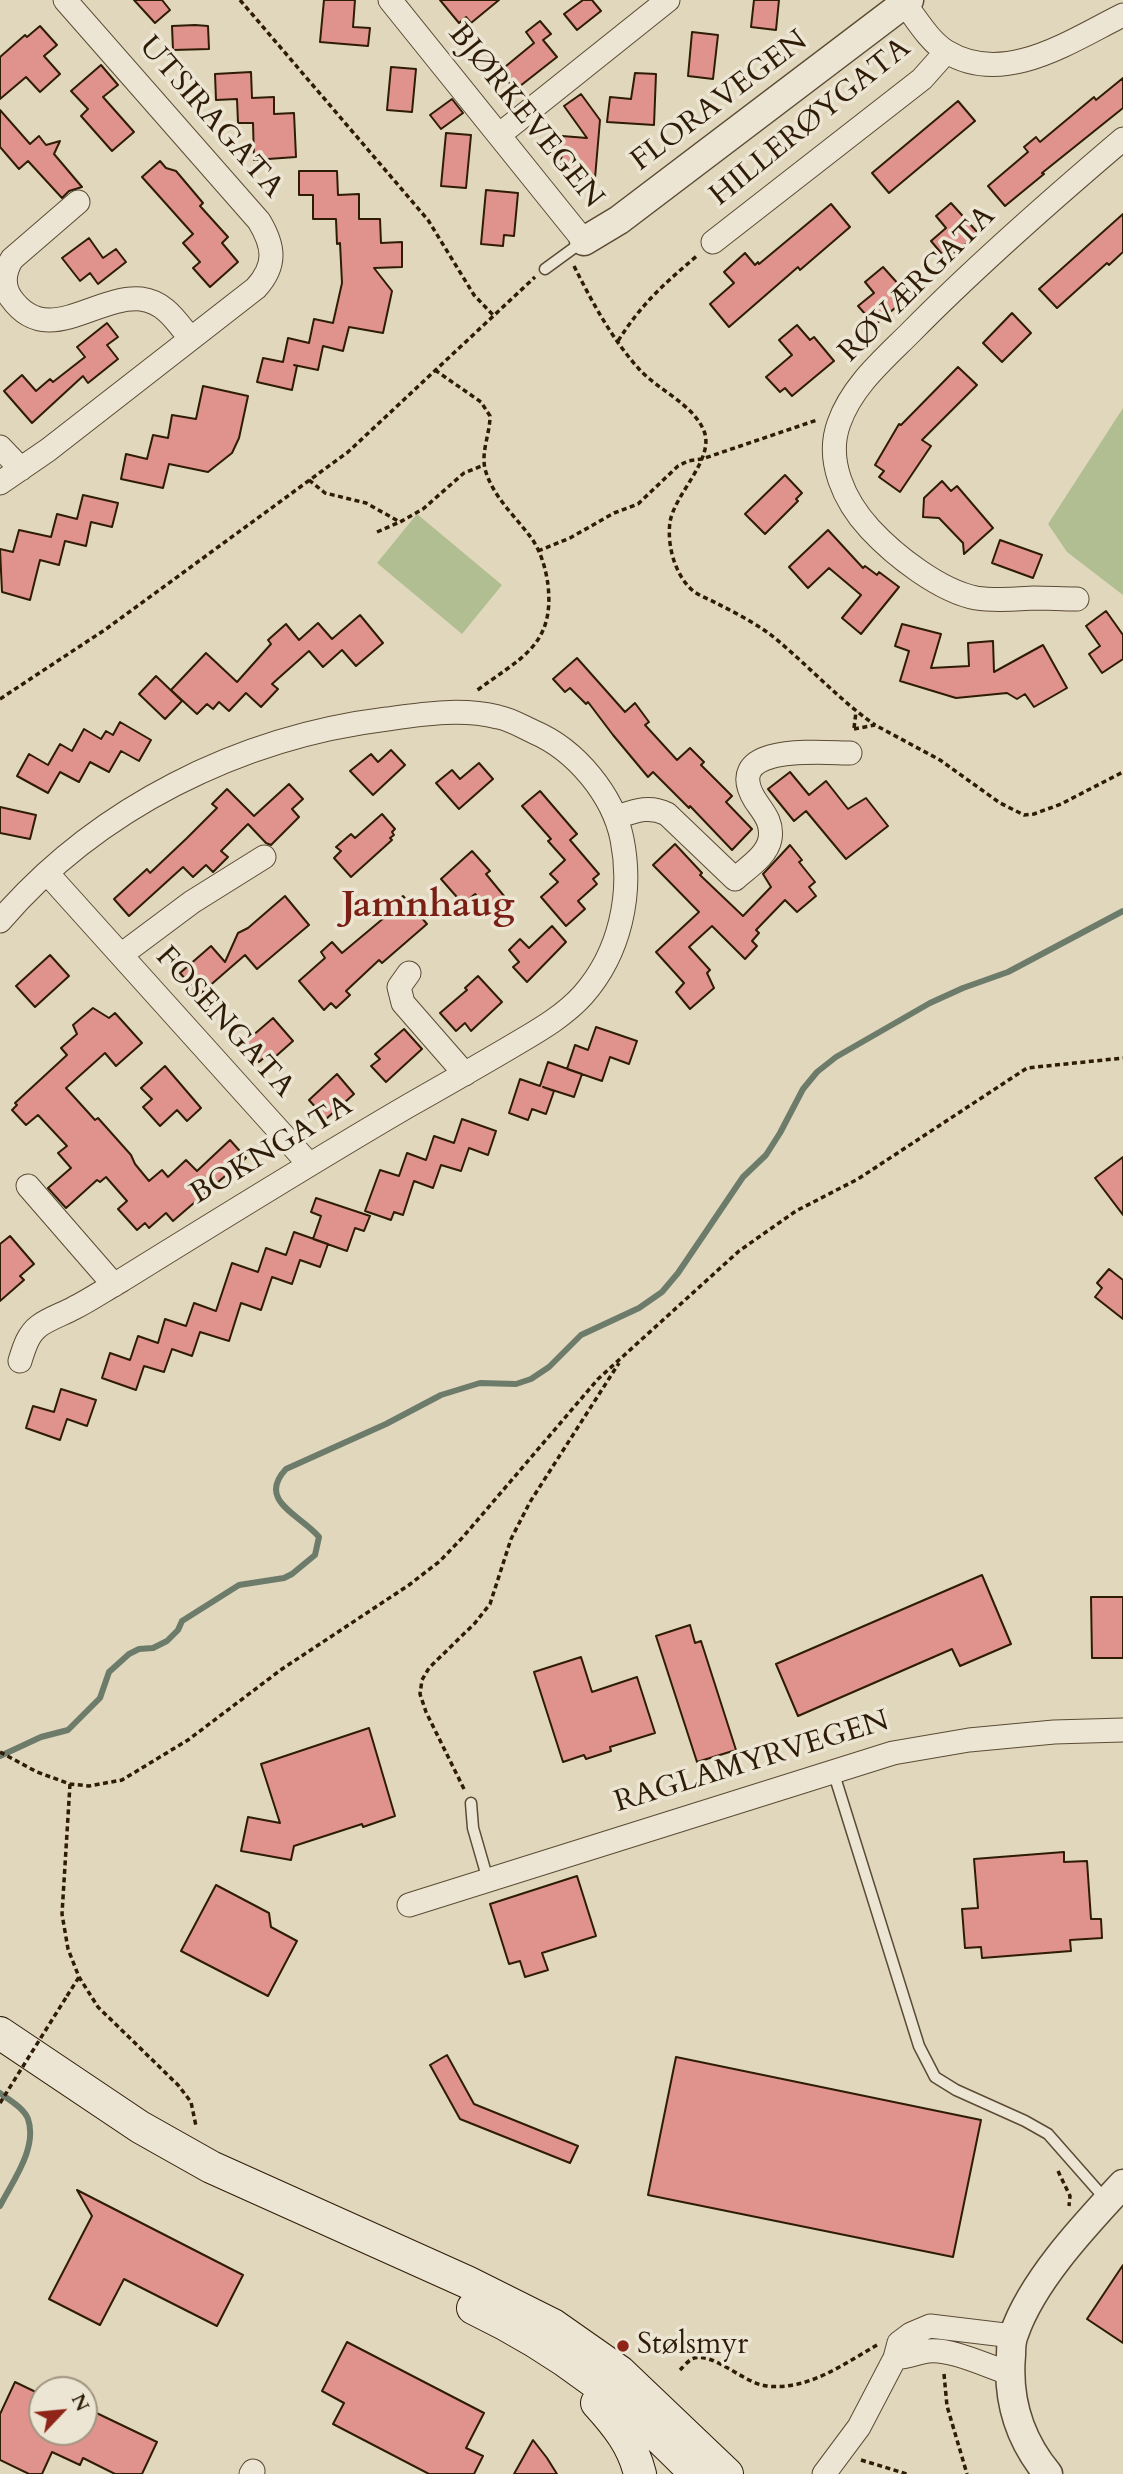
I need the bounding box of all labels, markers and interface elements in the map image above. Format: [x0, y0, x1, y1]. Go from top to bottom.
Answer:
street label: BJØRKEVEGEN [440, 18, 610, 216]
street label: FLORAVEGEN [625, 24, 815, 180]
street label: UTSIRAGATA [130, 30, 290, 206]
street label: HILLERØYGATA [703, 31, 919, 215]
street label: RØVÆRGATA [832, 199, 1004, 371]
district label: Jamnhaug [341, 885, 515, 929]
street label: FOSENGATA [147, 940, 301, 1106]
street label: BOKNGATA [184, 1089, 360, 1213]
street label: RAGLAMYRVEGEN [610, 1704, 894, 1822]
place label: Stølsmyr [637, 2328, 748, 2364]
marker: Stølsmyr [615, 2338, 631, 2354]
north arrow [28, 2376, 98, 2446]
text: N [65, 2390, 95, 2416]

